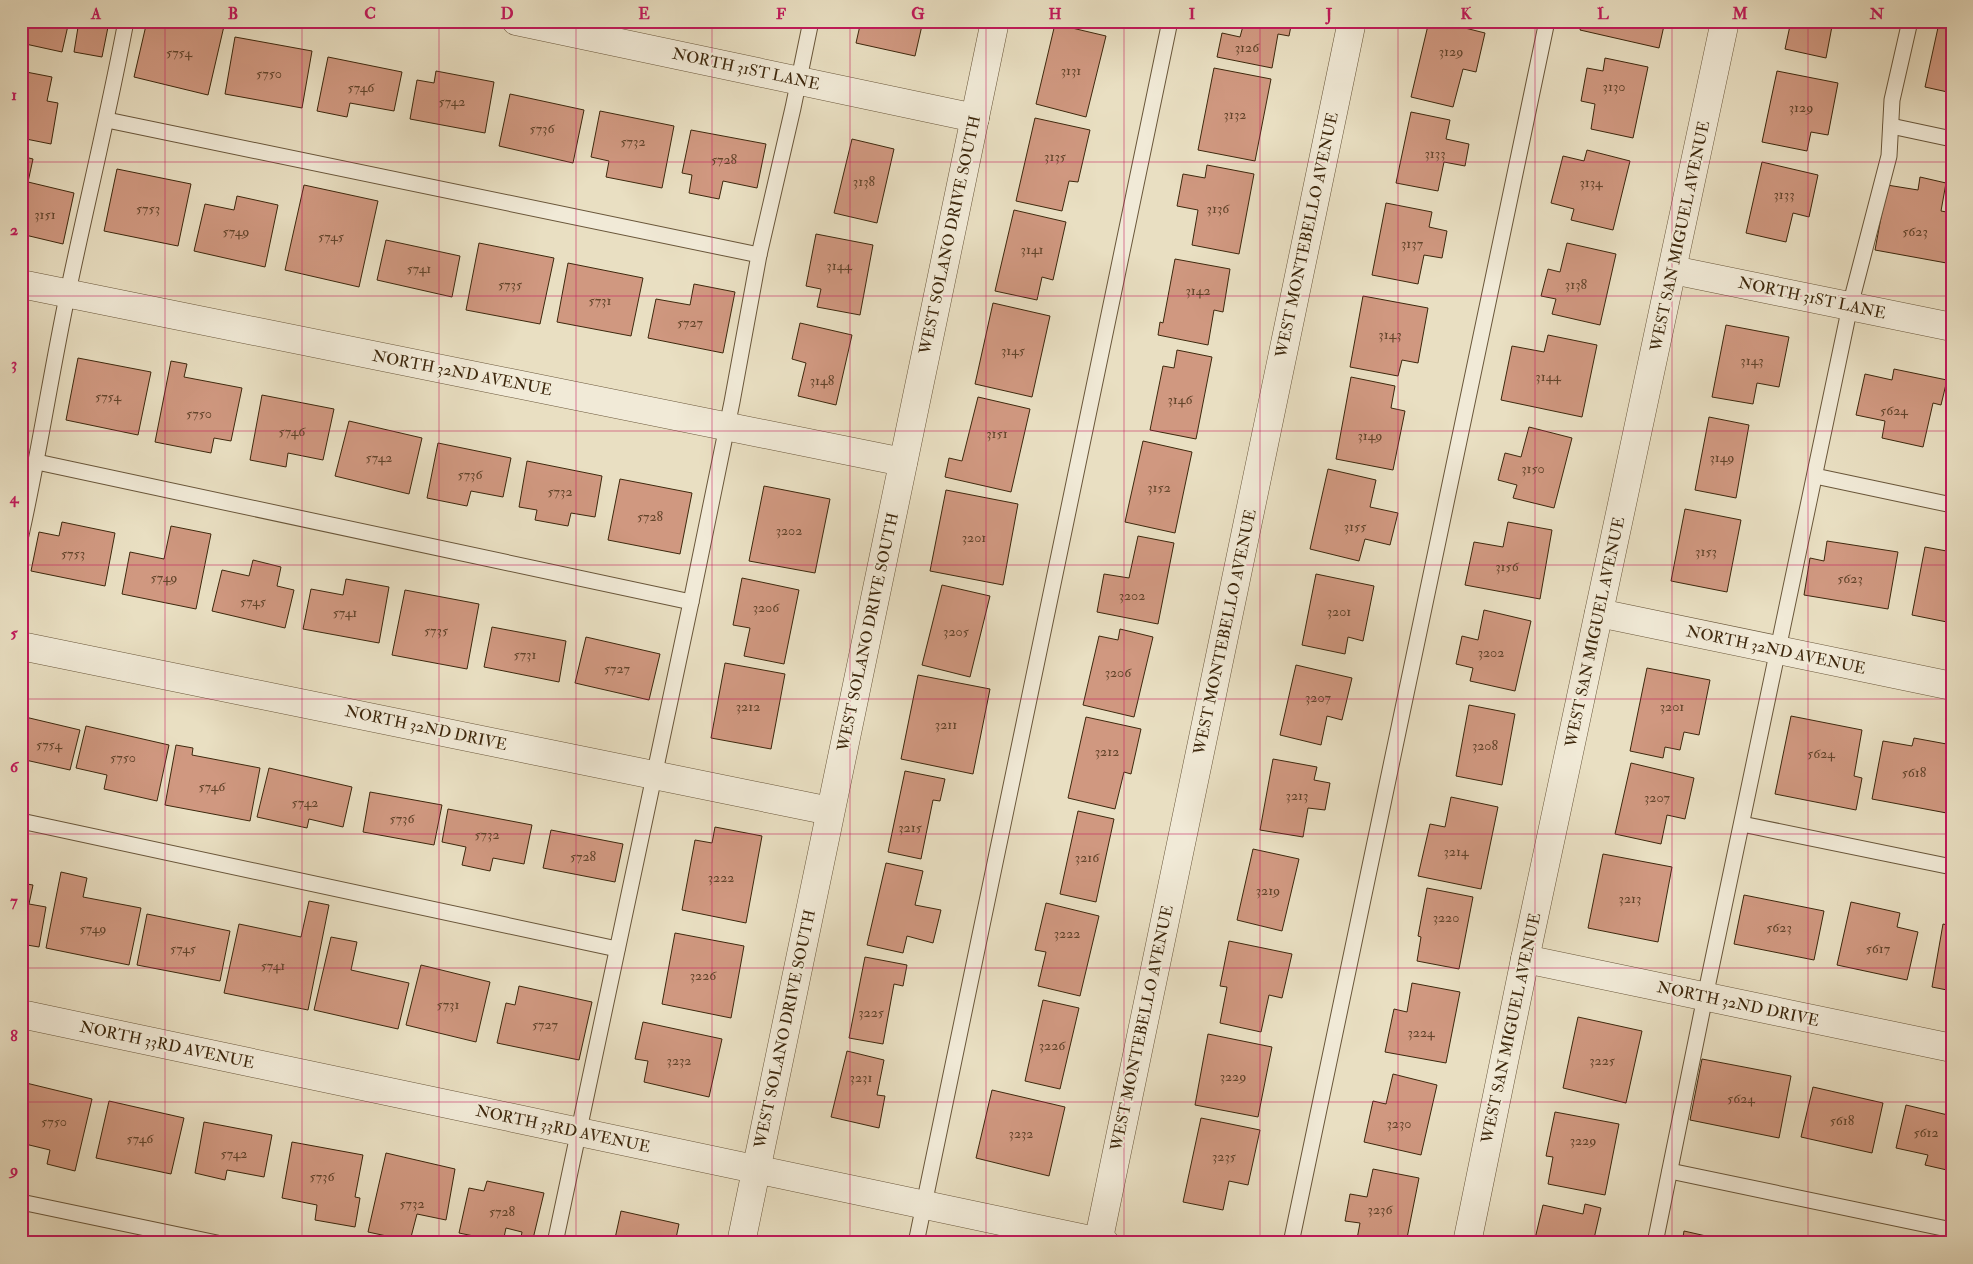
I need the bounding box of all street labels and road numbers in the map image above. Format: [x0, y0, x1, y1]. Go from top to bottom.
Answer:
street label: NORTH 31ST LANE [670, 44, 822, 94]
street label: WEST MONTEBELLO AVENUE [1271, 110, 1343, 361]
street label: WEST SOLANO DRIVE SOUTH [915, 114, 985, 357]
street label: WEST SAN MIGUEL AVENUE [1646, 119, 1714, 354]
street label: NORTH 31ST LANE [1736, 273, 1888, 323]
street label: NORTH 32ND AVENUE [370, 346, 554, 400]
street label: WEST MONTEBELLO AVENUE [1189, 507, 1261, 758]
street label: WEST SOLANO DRIVE SOUTH [833, 511, 903, 754]
street label: WEST SAN MIGUEL AVENUE [1561, 515, 1629, 750]
street label: NORTH 32ND AVENUE [1685, 621, 1867, 679]
street label: NORTH 32ND DRIVE [343, 701, 509, 755]
street label: WEST MONTEBELLO AVENUE [1106, 903, 1178, 1154]
street label: WEST SOLANO DRIVE SOUTH [750, 908, 820, 1151]
street label: WEST SAN MIGUEL AVENUE [1477, 911, 1545, 1146]
street label: NORTH 32ND DRIVE [1655, 977, 1821, 1031]
street label: NORTH 33RD AVENUE [78, 1017, 256, 1073]
street label: NORTH 33RD AVENUE [474, 1101, 652, 1157]

